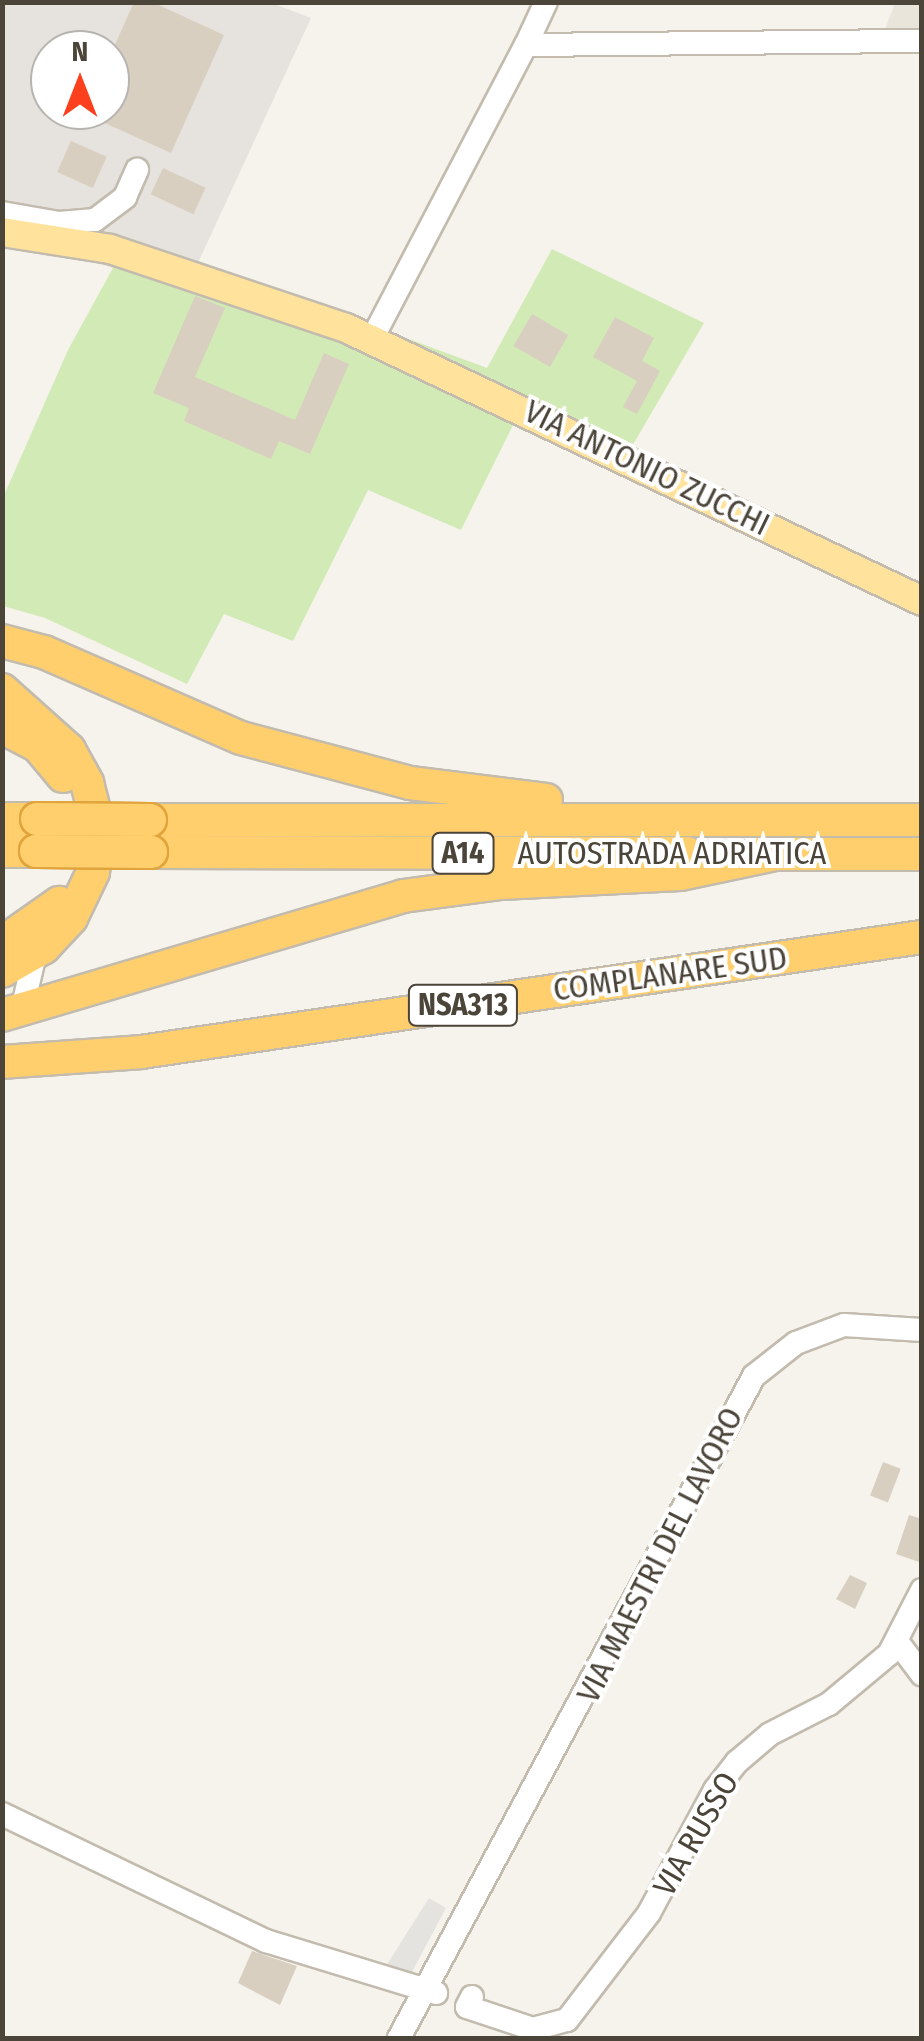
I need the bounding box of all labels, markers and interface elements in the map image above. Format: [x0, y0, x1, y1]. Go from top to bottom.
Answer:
north arrow [30, 30, 130, 130]
text: N [72, 35, 88, 68]
street label: VIA ANTONIO ZUCCHI [518, 392, 776, 544]
road number: A14 [430, 828, 496, 878]
street label: AUTOSTRADA ADRIATICA [518, 834, 826, 872]
street label: COMPLANARE SUD [551, 939, 789, 1009]
road number: NSA313 [406, 980, 520, 1030]
street label: VIA MAESTRI DEL LAVORO [569, 1401, 751, 1709]
street label: VIA RUSSO [645, 1765, 747, 1903]

